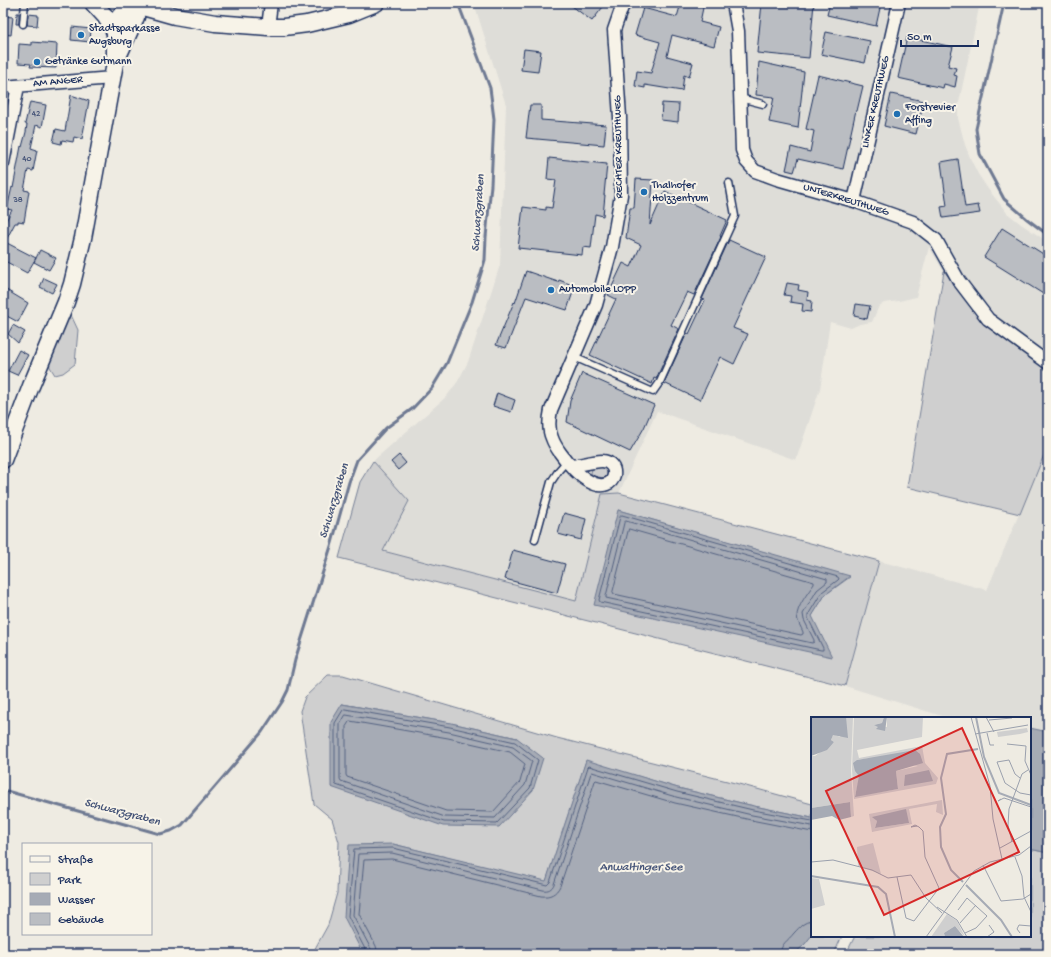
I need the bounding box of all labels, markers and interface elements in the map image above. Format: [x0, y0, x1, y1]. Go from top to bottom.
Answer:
scale bar [901, 22, 978, 48]
place label: Stadtsparkasse Augsburg [89, 23, 160, 48]
marker: Stadtsparkasse Augsburg [76, 30, 86, 40]
text: 50 m [907, 31, 932, 45]
street label: LINKER KREUTHWEG [860, 54, 893, 149]
place label: Getränke Gutmann [45, 56, 132, 68]
marker: Getränke Gutmann [32, 57, 42, 67]
street label: AM ANGER [33, 74, 85, 90]
street label: RECHTER KREUTHWEG [612, 94, 626, 199]
place label: Forstrevier Affing [904, 102, 956, 127]
house number: 42 [32, 109, 41, 120]
marker: Forstrevier Affing [892, 109, 902, 119]
house number: 40 [22, 154, 32, 165]
water label: Schwarzgraben [469, 174, 489, 252]
place label: Thalhofer Holzzentrum [651, 179, 709, 205]
street label: UNTERKREUTHWEG [802, 181, 891, 219]
marker: Thalhofer Holzzentrum [639, 187, 649, 197]
house number: 38 [12, 195, 23, 206]
place label: Automobile LOPP [559, 284, 637, 296]
marker: Automobile LOPP [546, 285, 556, 295]
water label: Schwarzgraben [317, 462, 353, 540]
inset map [811, 717, 1031, 937]
water label: Schwarzgraben [83, 796, 162, 830]
legend [22, 843, 152, 935]
text: Straße [58, 854, 94, 868]
water label: Anwaltinger See [600, 861, 683, 875]
text: Park [57, 874, 83, 888]
text: Wasser [58, 894, 96, 908]
text: Gebäude [58, 914, 104, 928]

